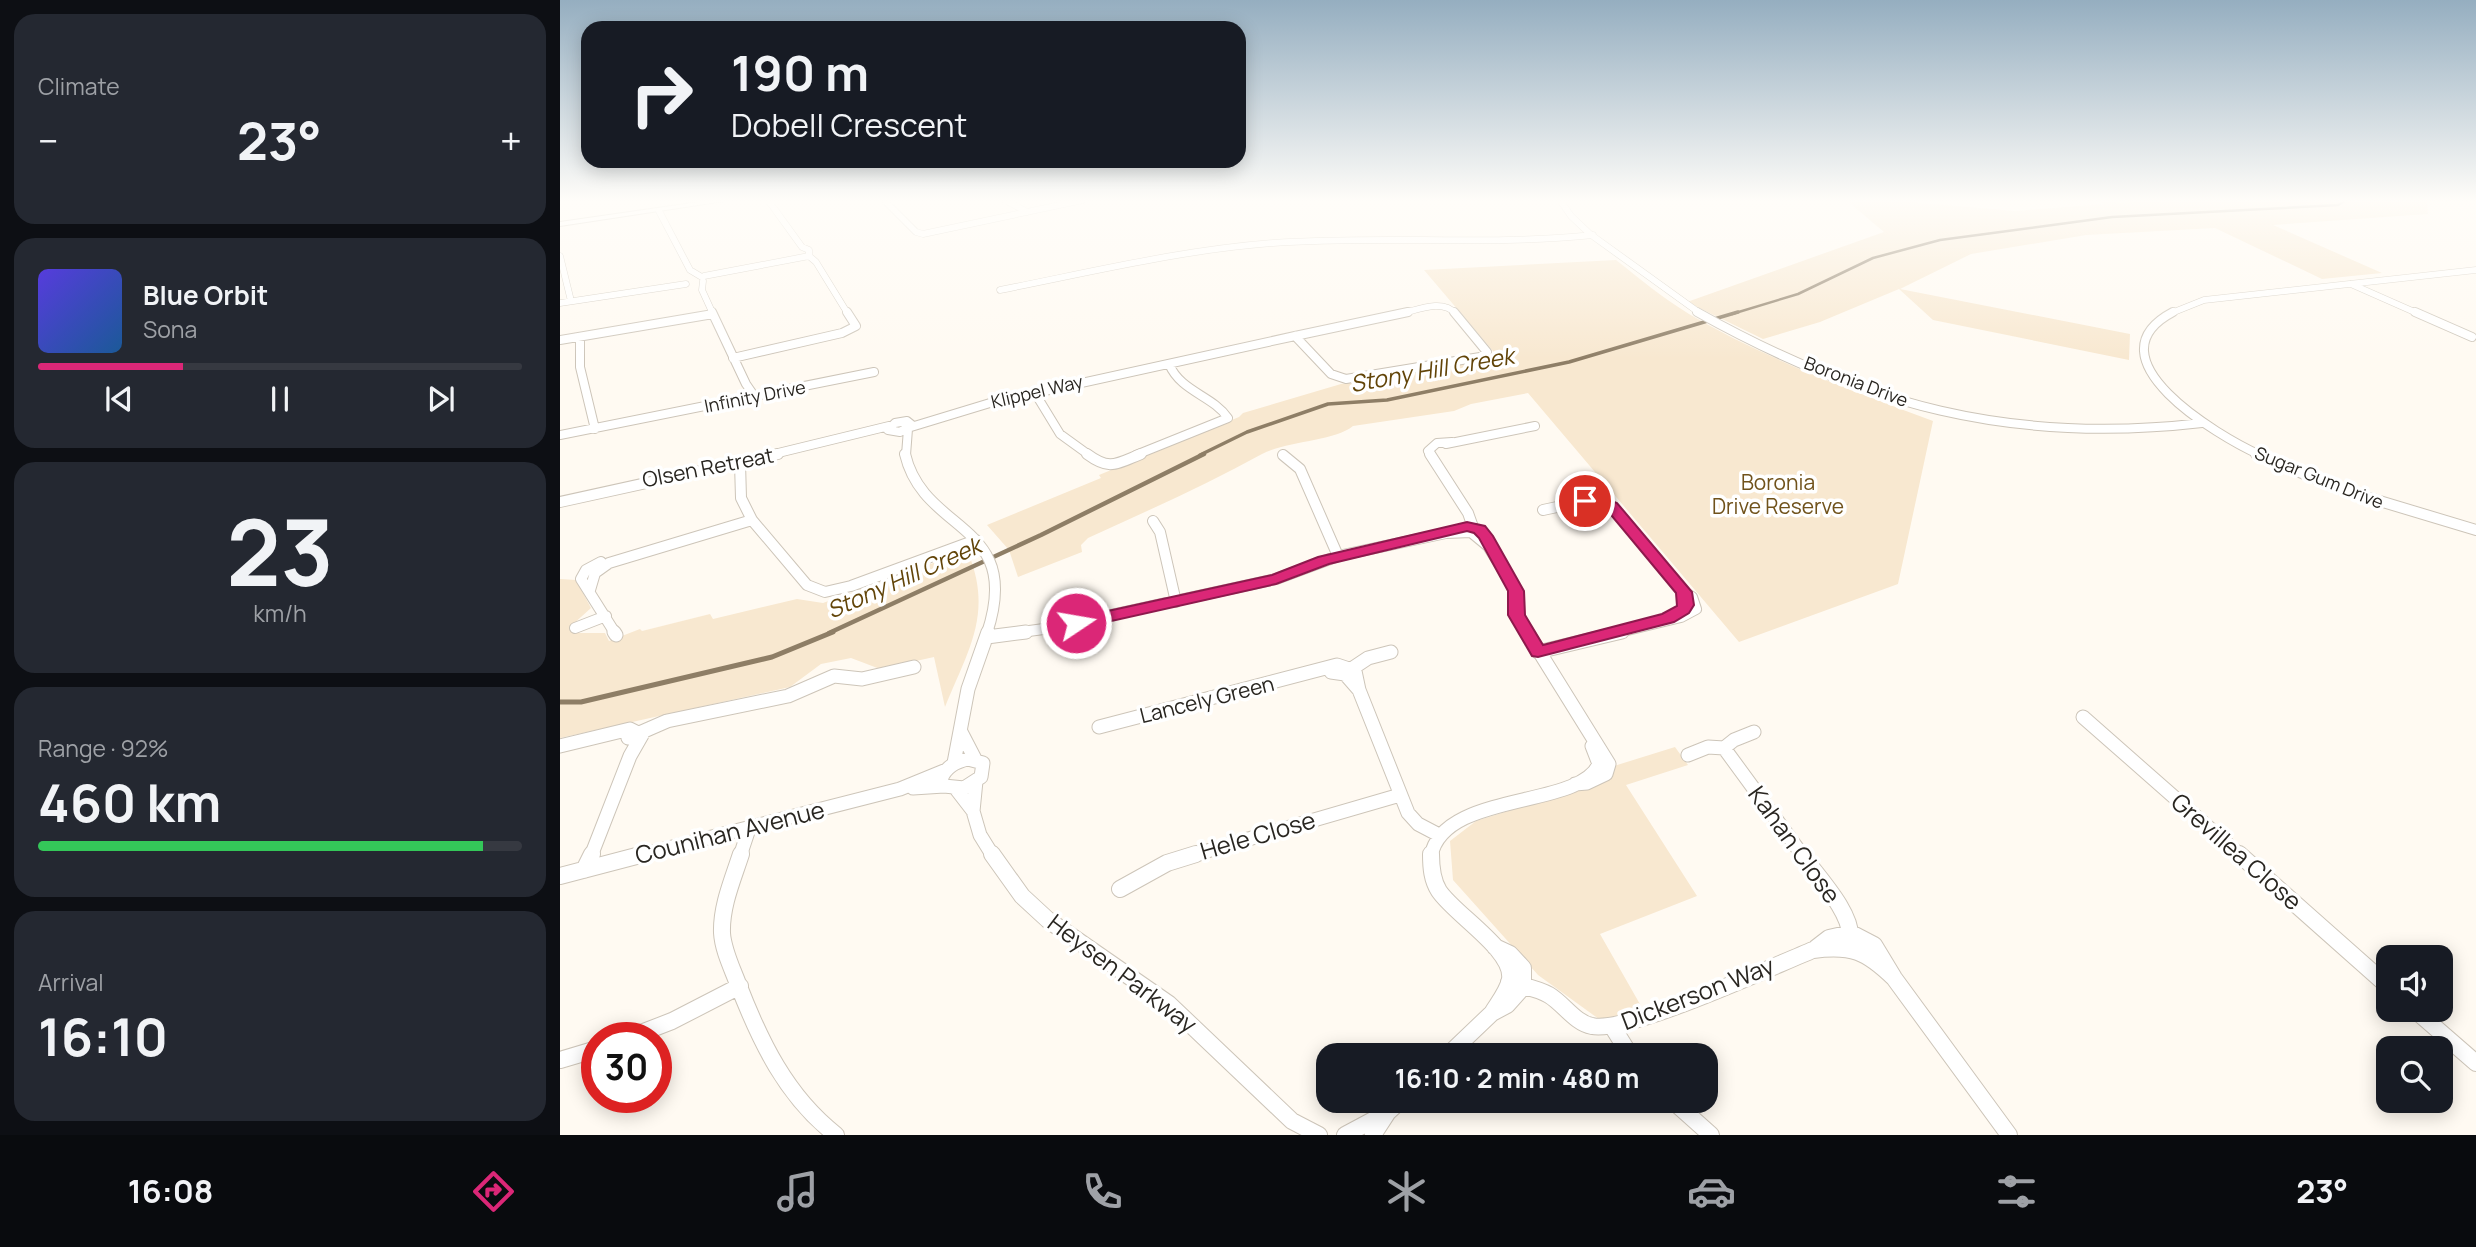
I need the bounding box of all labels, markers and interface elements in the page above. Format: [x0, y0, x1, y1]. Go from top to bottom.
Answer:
text: 190 m [731, 39, 869, 106]
icon: right [616, 49, 707, 140]
text: Climate [38, 70, 120, 102]
text: Dobell Crescent [731, 103, 967, 147]
text: 23° [237, 105, 322, 176]
text: − [38, 114, 59, 166]
text: + [500, 114, 522, 166]
text: Blue Orbit [143, 277, 268, 313]
text: Sona [143, 313, 197, 345]
water label: Stony Hill Creek [1347, 338, 1520, 399]
street label: Boronia Drive [1801, 350, 1912, 412]
street label: Klippel Way [988, 369, 1086, 413]
street label: Infinity Drive [702, 374, 808, 418]
icon: previous [100, 380, 138, 418]
icon: pause [261, 380, 299, 418]
icon: next [422, 380, 460, 418]
street label: Sugar Gum Drive [2251, 440, 2387, 514]
street label: Olsen Retreat [640, 441, 776, 493]
park label: Boronia Drive Reserve [1712, 468, 1844, 520]
pin [1555, 471, 1615, 531]
icon: arrive [1566, 482, 1604, 520]
text: 23 [226, 489, 334, 613]
water label: Stony Hill Creek [821, 527, 989, 625]
position arrow [1039, 586, 1113, 660]
text: km/h [253, 597, 307, 629]
street label: Lancely Green [1137, 669, 1277, 729]
text: Range · 92% [38, 732, 169, 764]
text: 460 km [38, 767, 221, 838]
street label: Kahan Close [1741, 779, 1849, 910]
street label: Grevillea Close [2165, 785, 2309, 917]
street label: Counihan Avenue [631, 792, 828, 871]
street label: Hele Close [1196, 802, 1319, 867]
street label: Heysen Parkway [1041, 906, 1205, 1040]
map controls [2376, 945, 2453, 1113]
button: sound [2376, 945, 2453, 1022]
street label: Dickerson Way [1616, 948, 1779, 1037]
text: Arrival [38, 966, 104, 998]
text: 16:10 [38, 1001, 168, 1072]
speed limit sign: 30 [581, 1022, 672, 1113]
button: search [2376, 1036, 2453, 1113]
text: 16:10 · 2 min · 480 m [1395, 1060, 1639, 1096]
icon: directions [469, 1167, 518, 1216]
icon: music [773, 1167, 822, 1216]
icon: phone [1078, 1167, 1127, 1216]
icon: climate [1382, 1167, 1431, 1216]
icon: car [1687, 1167, 1736, 1216]
icon: filters [1992, 1167, 2041, 1216]
text: 16:08 [128, 1169, 213, 1213]
text: 23° [2296, 1169, 2348, 1213]

